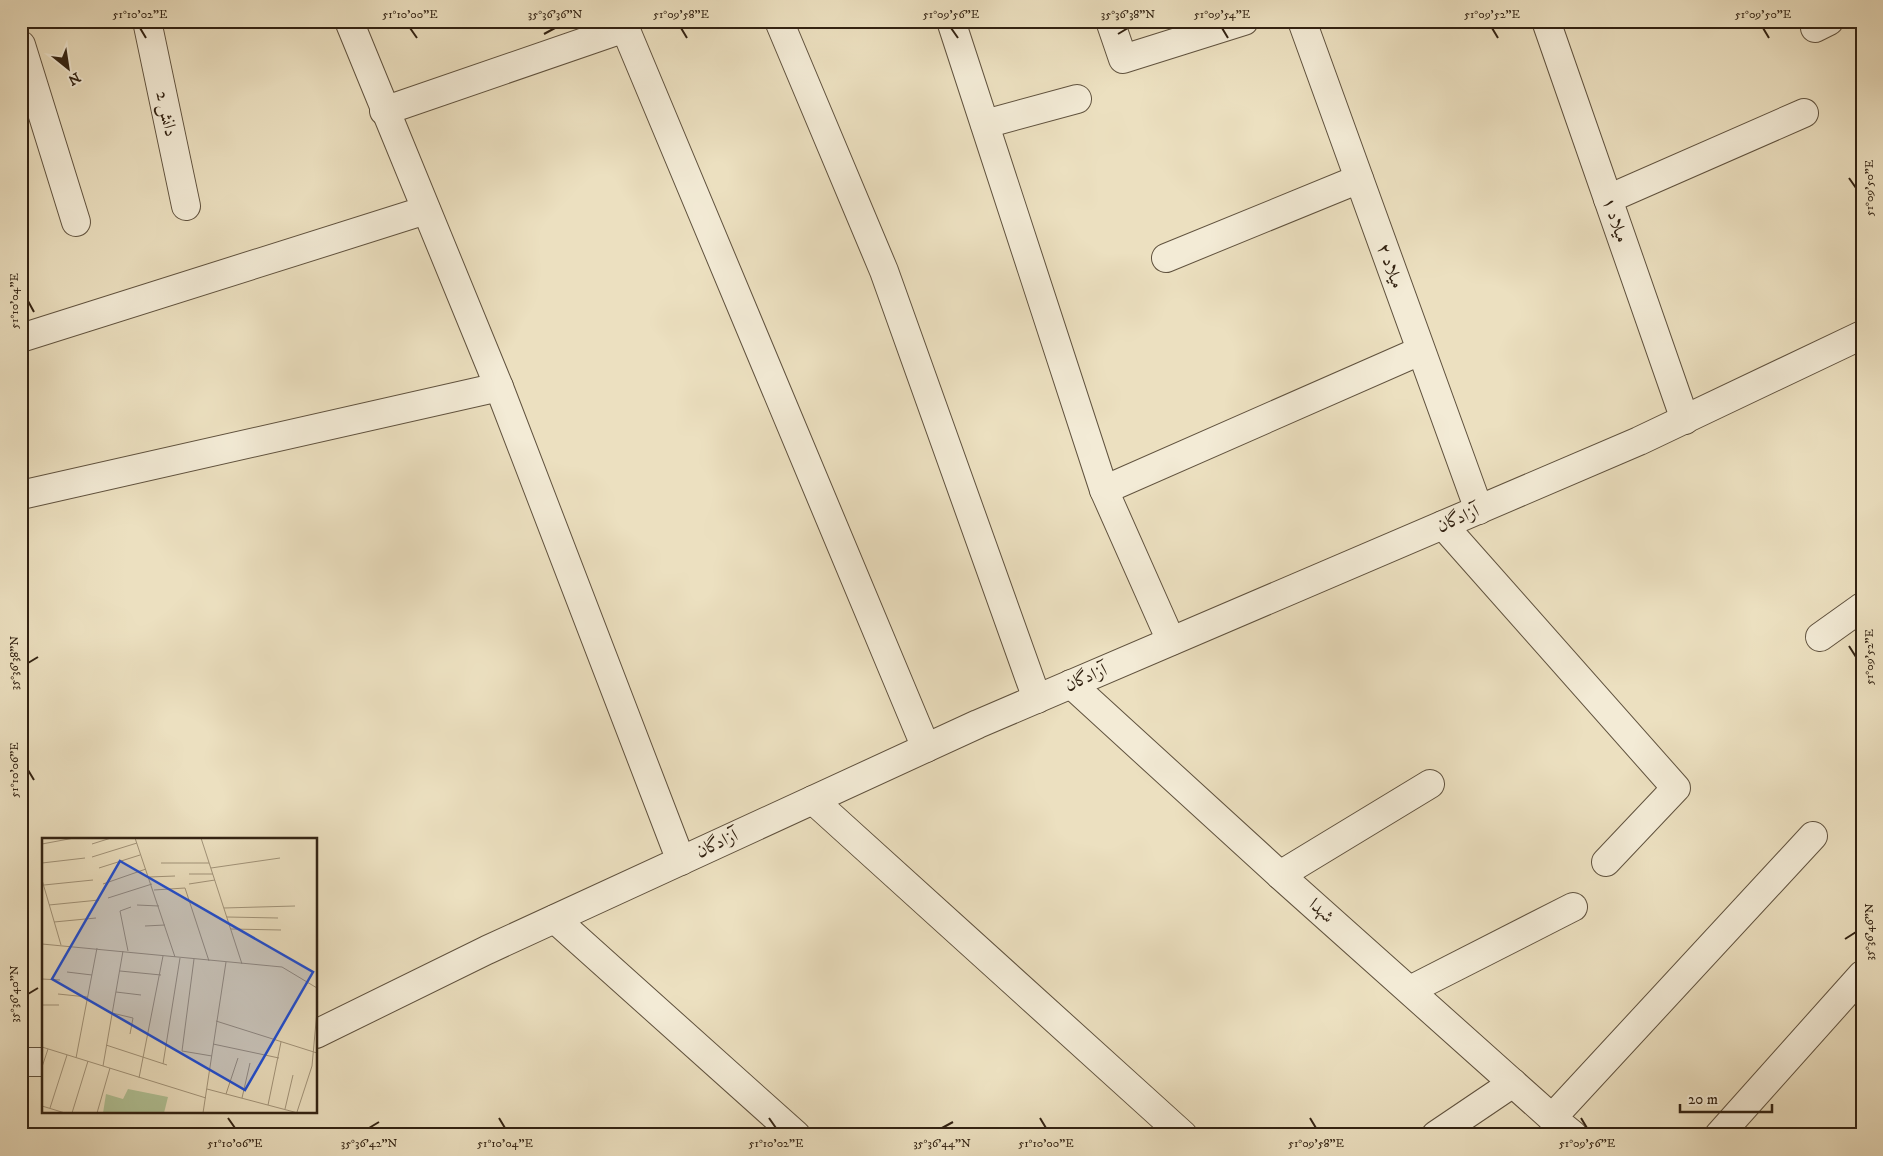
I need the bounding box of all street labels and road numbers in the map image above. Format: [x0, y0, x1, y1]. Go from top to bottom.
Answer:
street label: دانش 2 [150, 89, 182, 139]
street label: میلاد ۱ [1597, 195, 1633, 245]
street label: میلاد ۲ [1372, 240, 1408, 292]
street label: آزادگان [1433, 499, 1484, 538]
street label: آزادگان [1061, 658, 1112, 697]
street label: آزادگان [692, 823, 743, 863]
street label: شهدا [1304, 894, 1338, 928]

